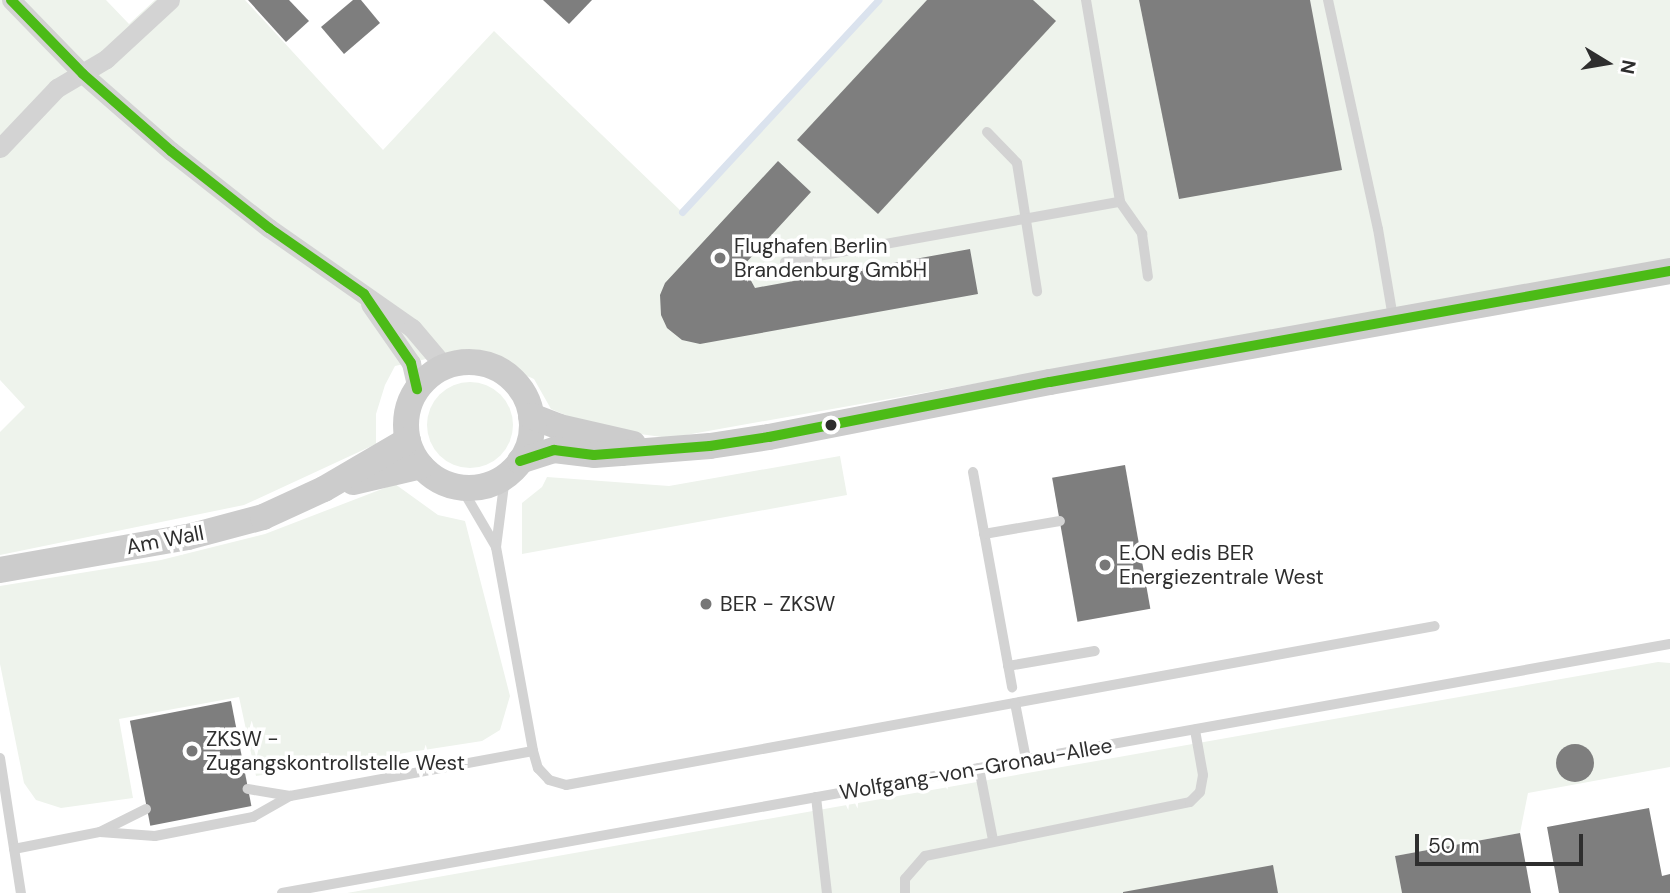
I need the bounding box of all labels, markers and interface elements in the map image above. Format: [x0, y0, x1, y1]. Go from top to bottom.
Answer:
north arrow [1572, 28, 1642, 98]
text: N [1615, 58, 1642, 76]
place label: Flughafen Berlin Brandenburg GmbH [734, 233, 927, 283]
marker: Flughafen Berlin Brandenburg GmbH [712, 250, 728, 266]
unlabelled marker [824, 418, 838, 432]
street label: Am Wall [124, 520, 206, 560]
place label: E.ON edis BER Energiezentrale West [1119, 540, 1324, 590]
marker: E.ON edis BER Energiezentrale West [1097, 557, 1113, 573]
place label: BER - ZKSW [720, 591, 835, 617]
marker: BER - ZKSW [698, 596, 714, 612]
place label: ZKSW - Zugangskontrollstelle West [206, 726, 465, 776]
street label: Wolfgang-von-Gronau-Allee [838, 733, 1114, 805]
marker: ZKSW - Zugangskontrollstelle West [184, 743, 200, 759]
scale bar [1418, 820, 1586, 864]
text: 50 m [1428, 832, 1479, 860]

